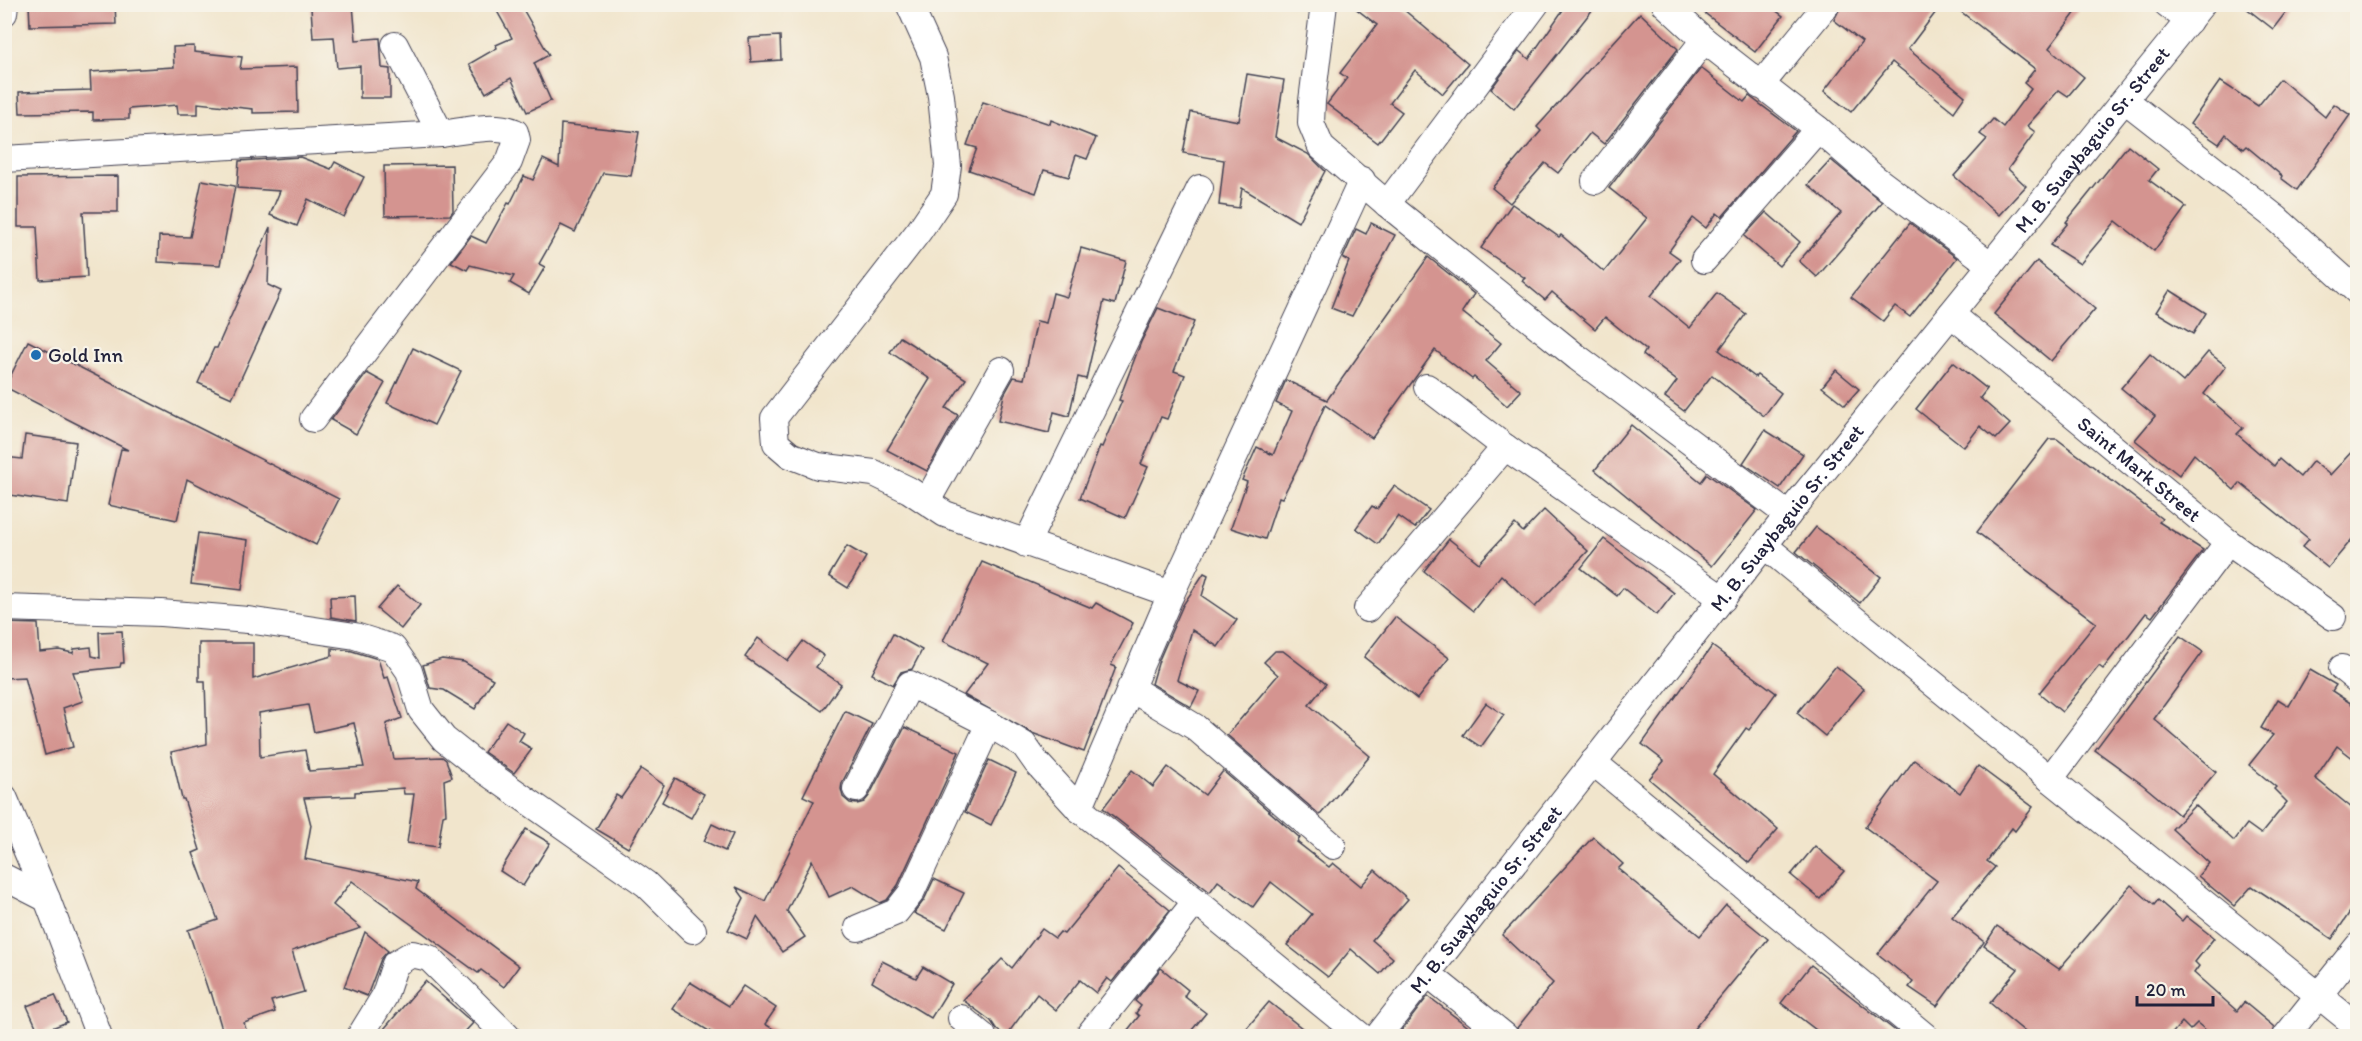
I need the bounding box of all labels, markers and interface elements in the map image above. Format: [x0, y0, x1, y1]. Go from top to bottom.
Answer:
street label: M. B. Suaybaguio Sr. Street [2010, 42, 2175, 238]
place label: Gold Inn [48, 343, 123, 367]
marker: Gold Inn [29, 348, 43, 362]
street label: Saint Mark Street [2073, 411, 2206, 527]
street label: M. B. Suaybaguio Sr. Street [1705, 419, 1869, 616]
street label: M. B. Suaybaguio Sr. Street [1404, 800, 1567, 998]
scale bar [2137, 969, 2214, 1007]
text: 20 m [2146, 979, 2186, 1001]

